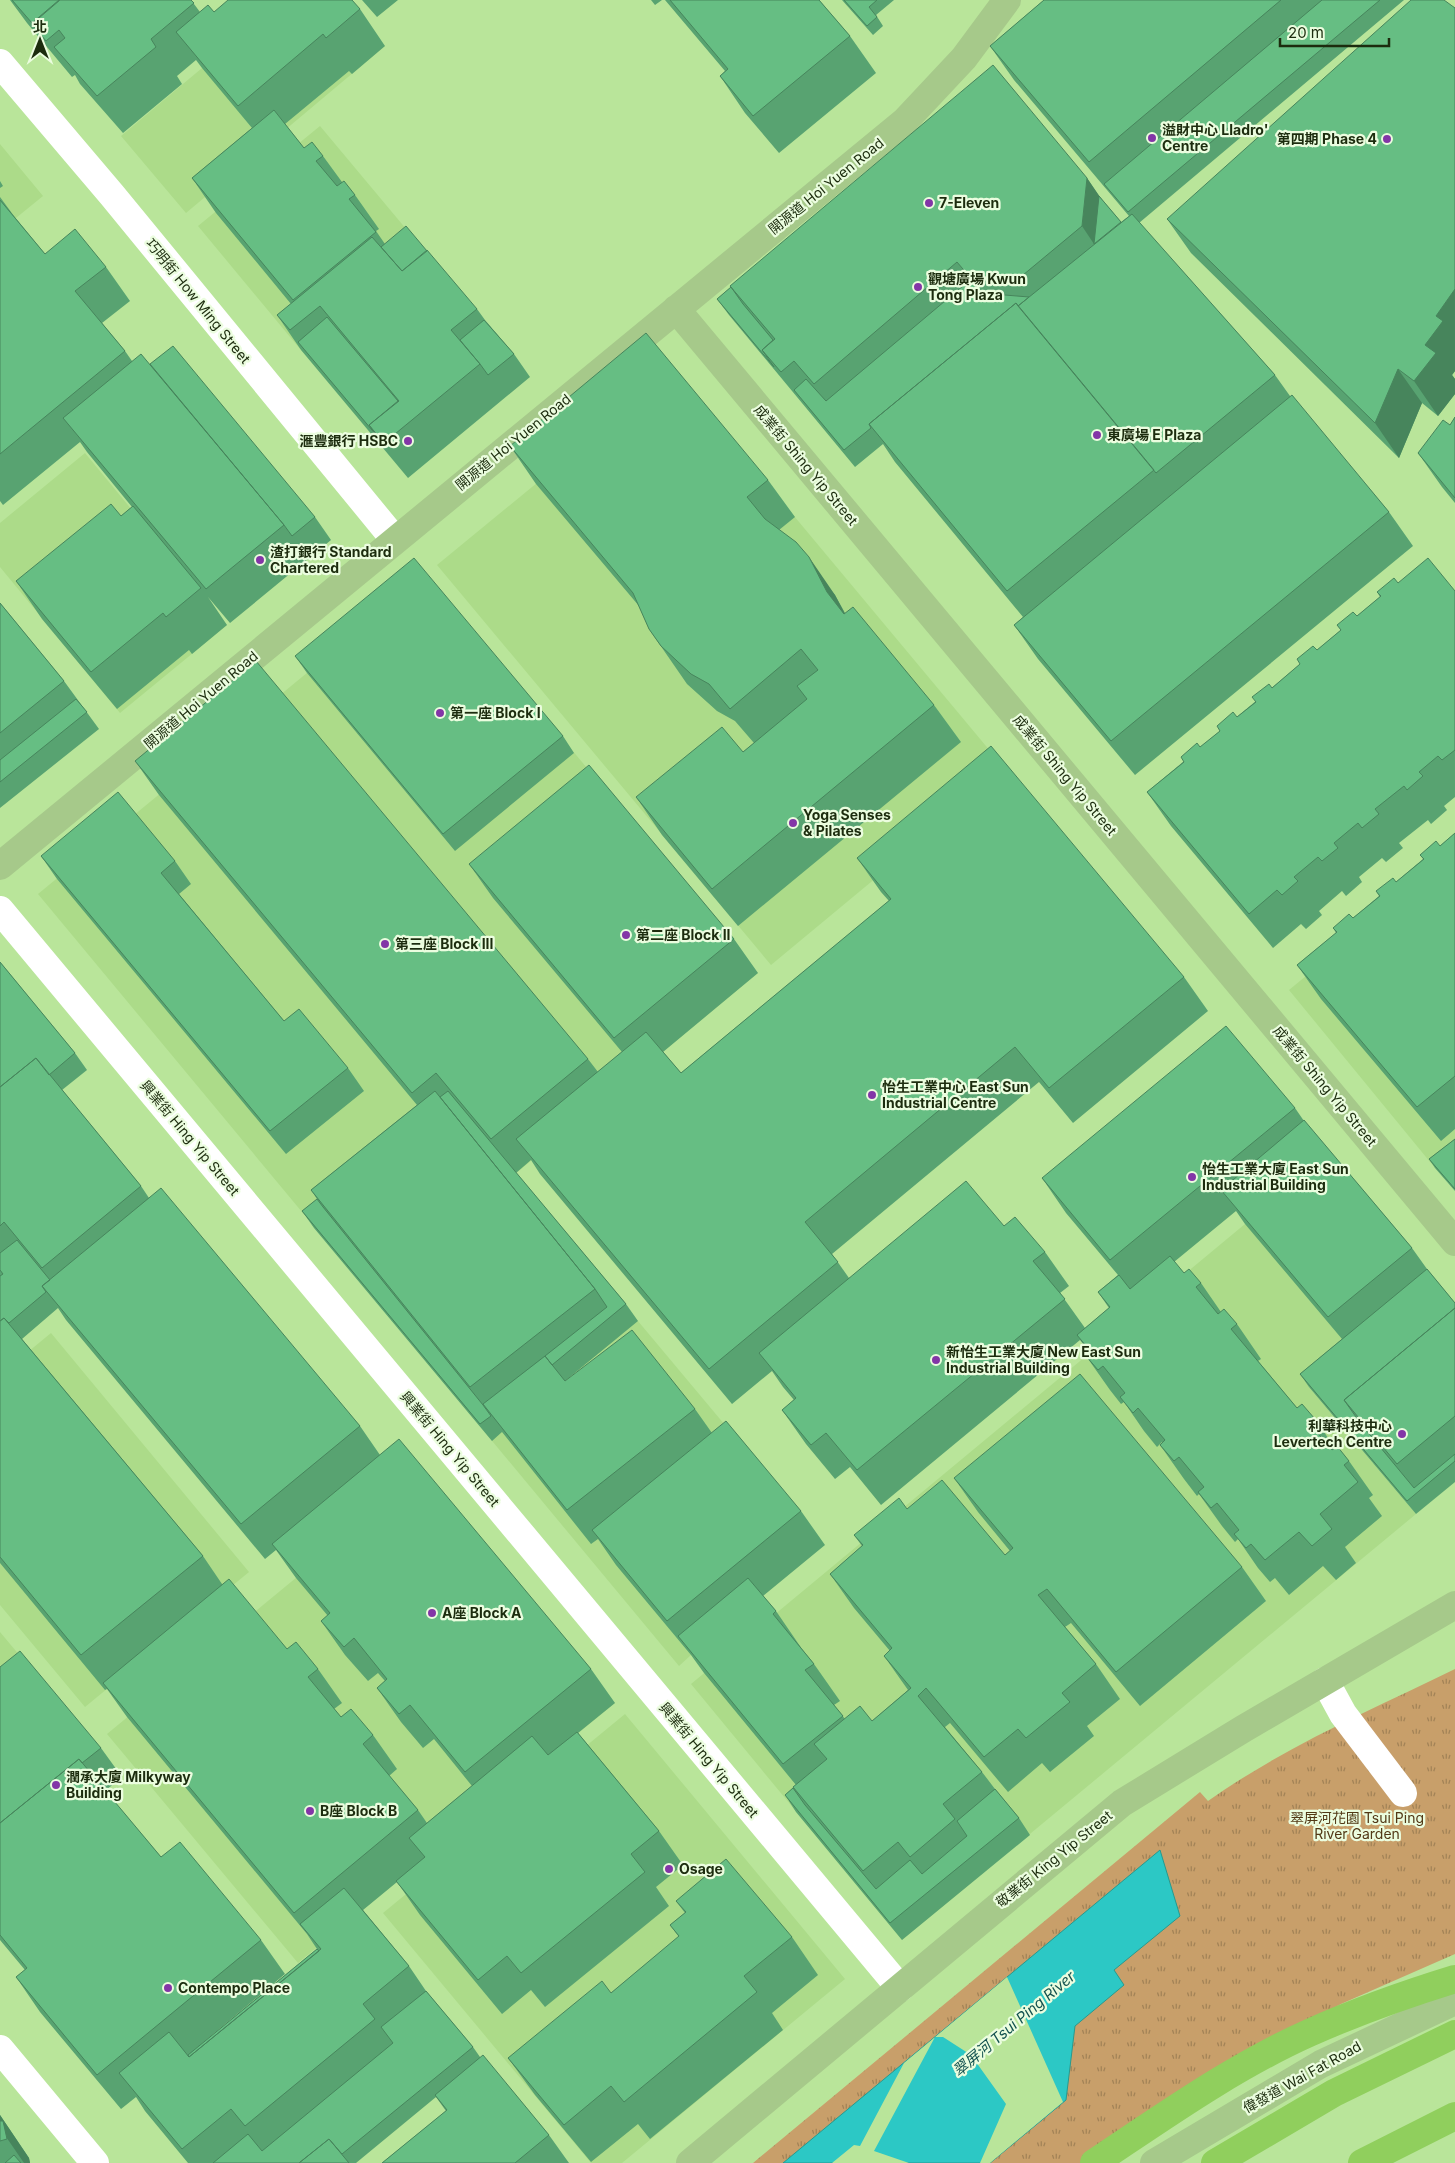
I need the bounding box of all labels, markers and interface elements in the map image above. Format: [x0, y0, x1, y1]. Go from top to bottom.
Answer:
north arrow [15, 15, 65, 65]
scale bar [1280, 15, 1389, 47]
text: 北 [33, 18, 47, 35]
text: 20 m [1288, 23, 1324, 42]
place label: 溢財中心 Lladro' Centre [1162, 121, 1268, 154]
place label: 第四期 Phase 4 [1277, 130, 1377, 147]
marker: 溢財中心 Lladro' Centre [1146, 132, 1158, 144]
marker: 第四期 Phase 4 [1381, 133, 1393, 145]
street label: 開源道 Hoi Yuen Road [765, 134, 887, 237]
place label: 7-Eleven [939, 194, 999, 211]
marker: 7-Eleven [923, 197, 935, 209]
street label: 巧明街 How Ming Street [143, 235, 254, 367]
place label: 觀塘廣場 Kwun Tong Plaza [928, 270, 1026, 303]
marker: 觀塘廣場 Kwun Tong Plaza [912, 281, 924, 293]
street label: 開源道 Hoi Yuen Road [452, 390, 574, 493]
street label: 成業街 Shing Yip Street [751, 401, 862, 529]
place label: 東廣場 E Plaza [1107, 426, 1201, 443]
marker: 東廣場 E Plaza [1091, 429, 1103, 441]
place label: 滙豐銀行 HSBC [299, 432, 398, 449]
marker: 滙豐銀行 HSBC [402, 435, 414, 447]
place label: 渣打銀行 Standard Chartered [270, 543, 392, 576]
marker: 渣打銀行 Standard Chartered [254, 554, 266, 566]
street label: 開源道 Hoi Yuen Road [140, 647, 261, 752]
place label: 第一座 Block I [450, 704, 541, 721]
marker: 第一座 Block I [434, 707, 446, 719]
street label: 成業街 Shing Yip Street [1010, 711, 1121, 839]
place label: Yoga Senses & Pilates [803, 806, 891, 839]
marker: Yoga Senses & Pilates [787, 817, 799, 829]
place label: 第二座 Block II [636, 926, 731, 943]
marker: 第二座 Block II [620, 929, 632, 941]
place label: 第三座 Block III [395, 935, 493, 952]
marker: 第三座 Block III [379, 938, 391, 950]
street label: 成業街 Shing Yip Street [1270, 1022, 1381, 1150]
street label: 興業街 Hing Yip Street [137, 1077, 244, 1199]
place label: 怡生工業中心 East Sun Industrial Centre [882, 1078, 1029, 1111]
marker: 怡生工業中心 East Sun Industrial Centre [866, 1089, 878, 1101]
place label: 怡生工業大廈 East Sun Industrial Building [1202, 1160, 1349, 1193]
marker: 怡生工業大廈 East Sun Industrial Building [1186, 1171, 1198, 1183]
place label: 新怡生工業大廈 New East Sun Industrial Building [946, 1343, 1141, 1376]
marker: 新怡生工業大廈 New East Sun Industrial Building [930, 1354, 942, 1366]
street label: 興業街 Hing Yip Street [397, 1388, 504, 1510]
place label: 利華科技中心 Levertech Centre [1274, 1417, 1392, 1450]
marker: 利華科技中心 Levertech Centre [1396, 1428, 1408, 1440]
place label: A座 Block A [442, 1604, 522, 1621]
marker: A座 Block A [426, 1607, 438, 1619]
street label: 興業街 Hing Yip Street [656, 1699, 763, 1821]
place label: 潤承大廈 Milkyway Building [66, 1768, 191, 1801]
marker: 潤承大廈 Milkyway Building [50, 1779, 62, 1791]
place label: B座 Block B [320, 1802, 397, 1819]
marker: B座 Block B [304, 1805, 316, 1817]
street label: 敬業街 King Yip Street [992, 1806, 1115, 1911]
park label: 翠屏河花園 Tsui Ping River Garden [1290, 1809, 1424, 1842]
place label: Osage [679, 1860, 723, 1877]
marker: Osage [663, 1863, 675, 1875]
water label: 翠屏河 Tsui Ping River [949, 1967, 1079, 2080]
place label: Contempo Place [178, 1979, 290, 1996]
marker: Contempo Place [162, 1982, 174, 1994]
street label: 偉發道 Wai Fat Road [1240, 2037, 1364, 2116]

